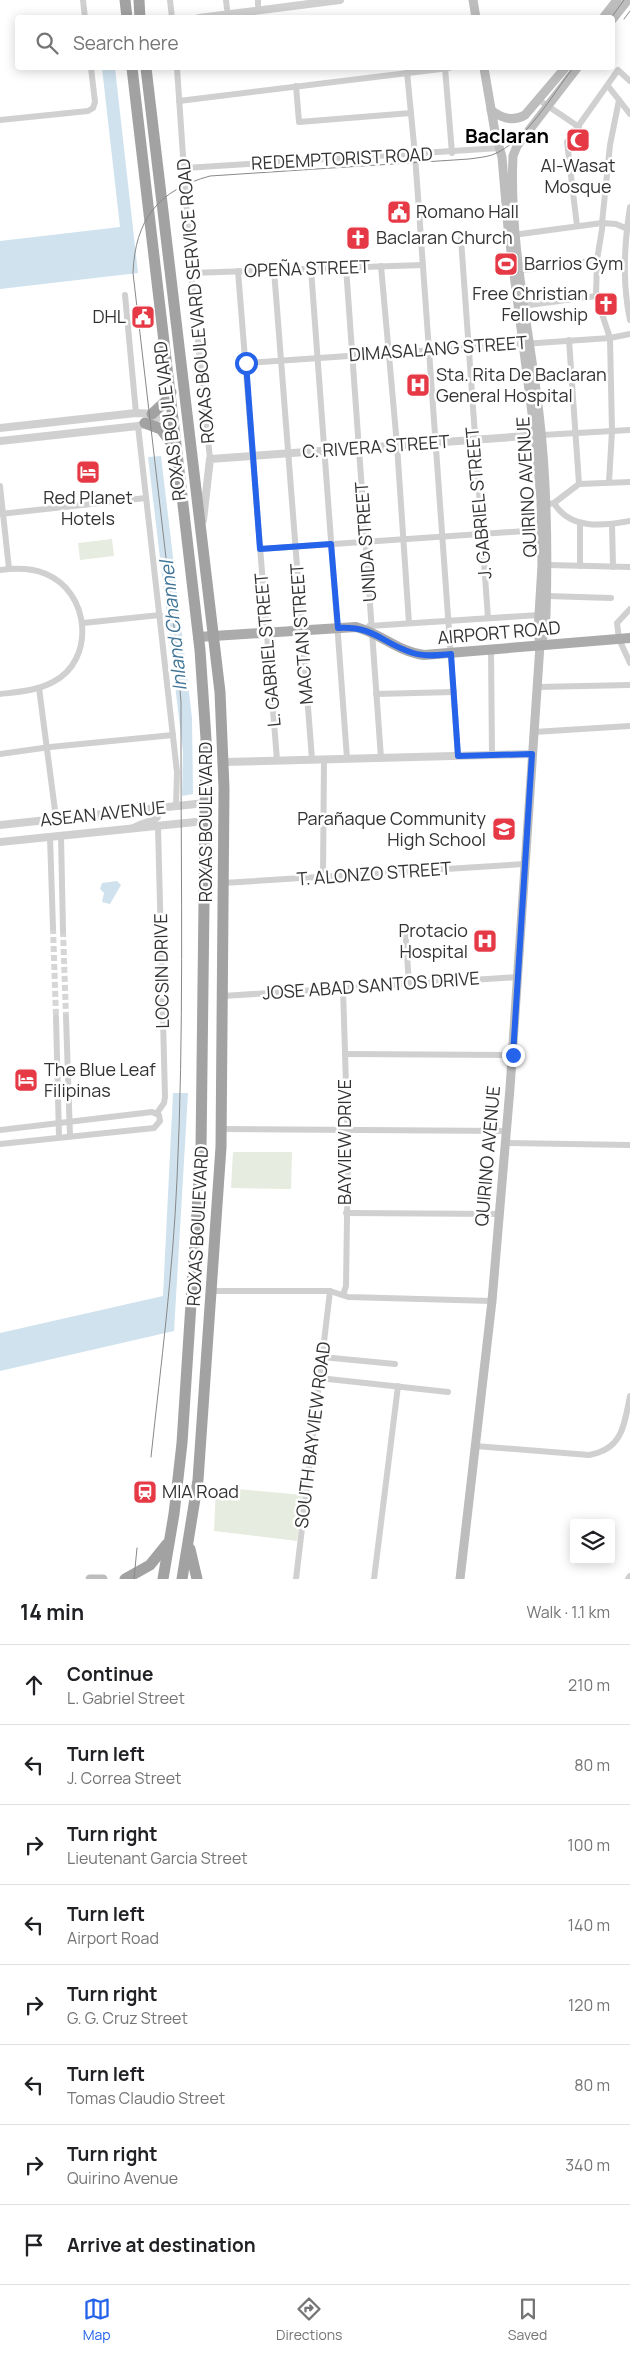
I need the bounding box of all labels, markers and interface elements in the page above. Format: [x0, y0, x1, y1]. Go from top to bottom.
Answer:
search box [15, 15, 615, 70]
icon: search [33, 29, 61, 57]
text: Search here [73, 30, 179, 56]
district label: Baclaran [465, 122, 549, 149]
mosque icon: Al-Wasat Mosque [565, 127, 591, 153]
street label: REDEMPTORIST ROAD [251, 141, 433, 175]
place label: Al-Wasat Mosque [540, 153, 616, 198]
street label: ROXAS BOULEVARD SERVICE ROAD [171, 157, 219, 445]
public building icon: Romano Hall [386, 199, 412, 225]
place label: Romano Hall [416, 199, 519, 223]
church icon: Baclaran Church [345, 225, 371, 251]
place label: Baclaran Church [376, 225, 513, 249]
sports icon: Barrios Gym [493, 251, 519, 277]
place label: Barrios Gym [524, 251, 623, 275]
street label: OPEÑA STREET [244, 254, 371, 282]
place label: Free Christian Fellowship [472, 281, 588, 326]
church icon: Free Christian Fellowship [593, 291, 619, 317]
place label: DHL [92, 304, 126, 328]
public building icon: DHL [130, 304, 156, 330]
street label: DIMASALANG STREET [348, 330, 528, 366]
street label: ROXAS BOULEVARD [147, 340, 191, 502]
route start [235, 352, 258, 375]
place label: Sta. Rita De Baclaran General Hospital [436, 362, 607, 407]
hospital icon: Sta. Rita De Baclaran General Hospital [405, 372, 431, 398]
street label: QUIRINO AVENUE [510, 416, 542, 558]
street label: J. GABRIEL STREET [459, 426, 497, 580]
street label: C. RIVERA STREET [301, 429, 451, 463]
hotel icon: Red Planet Hotels [75, 459, 101, 485]
street label: UNIDA STREET [349, 481, 381, 603]
place label: Red Planet Hotels [43, 485, 133, 530]
water label: Inland Channel [153, 557, 193, 692]
street label: MACTAN STREET [284, 563, 318, 705]
street label: L. GABRIEL STREET [248, 572, 286, 728]
street label: AIRPORT ROAD [436, 615, 561, 649]
street label: ROXAS BOULEVARD [193, 742, 217, 902]
street label: ASEAN AVENUE [39, 794, 167, 832]
place label: Parañaque Community High School [297, 806, 487, 851]
school or university icon: Parañaque Community High School [491, 816, 517, 842]
street label: T. ALONZO STREET [296, 856, 452, 890]
street label: LOCSIN DRIVE [148, 913, 174, 1029]
place label: Protacio Hospital [398, 918, 468, 963]
hospital icon: Protacio Hospital [472, 928, 498, 954]
street label: JOSE ABAD SANTOS DRIVE [261, 965, 480, 1005]
route end [502, 1044, 525, 1067]
place label: The Blue Leaf Filipinas [44, 1057, 156, 1102]
hotel icon: The Blue Leaf Filipinas [13, 1067, 39, 1093]
street label: BAYVIEW DRIVE [332, 1079, 356, 1205]
street label: QUIRINO AVENUE [469, 1085, 505, 1227]
street label: ROXAS BOULEVARD [181, 1145, 213, 1307]
street label: SOUTH BAYVIEW ROAD [289, 1340, 335, 1530]
station icon: MIA Road [132, 1479, 158, 1505]
place label: MIA Road [162, 1479, 239, 1503]
map controls [570, 1519, 615, 1564]
button: layers [570, 1519, 615, 1564]
text: 14 min [20, 1598, 84, 1626]
text: Walk · 1.1 km [526, 1601, 610, 1623]
text: Continue [67, 1661, 153, 1687]
icon: ahead [20, 1671, 48, 1699]
text: 210 m [568, 1674, 610, 1696]
text: L. Gabriel Street [67, 1687, 185, 1709]
text: Turn left [67, 1741, 145, 1767]
icon: left [20, 1751, 48, 1779]
text: 80 m [574, 1754, 610, 1776]
text: J. Correa Street [67, 1767, 181, 1789]
text: Turn right [67, 1821, 157, 1847]
icon: right [20, 1831, 48, 1859]
text: 100 m [567, 1834, 610, 1856]
text: Lieutenant Garcia Street [67, 1847, 248, 1869]
text: Turn left [67, 1901, 145, 1927]
icon: left [20, 1911, 48, 1939]
text: 140 m [568, 1914, 610, 1936]
text: Airport Road [67, 1927, 159, 1949]
text: Turn right [67, 1981, 157, 2007]
icon: right [20, 1991, 48, 2019]
text: 120 m [568, 1994, 610, 2016]
text: G. G. Cruz Street [67, 2007, 188, 2029]
text: Turn left [67, 2061, 145, 2087]
icon: left [20, 2071, 48, 2099]
text: 80 m [574, 2074, 610, 2096]
text: Tomas Claudio Street [67, 2087, 225, 2109]
text: Turn right [67, 2141, 157, 2167]
icon: right [20, 2151, 48, 2179]
text: 340 m [565, 2154, 610, 2176]
text: Quirino Avenue [67, 2167, 178, 2189]
icon: arrive [20, 2231, 48, 2259]
text: Arrive at destination [67, 2232, 256, 2258]
tab: Map [83, 2295, 111, 2344]
tab: Directions [276, 2295, 342, 2344]
tab: Saved [508, 2295, 547, 2344]

